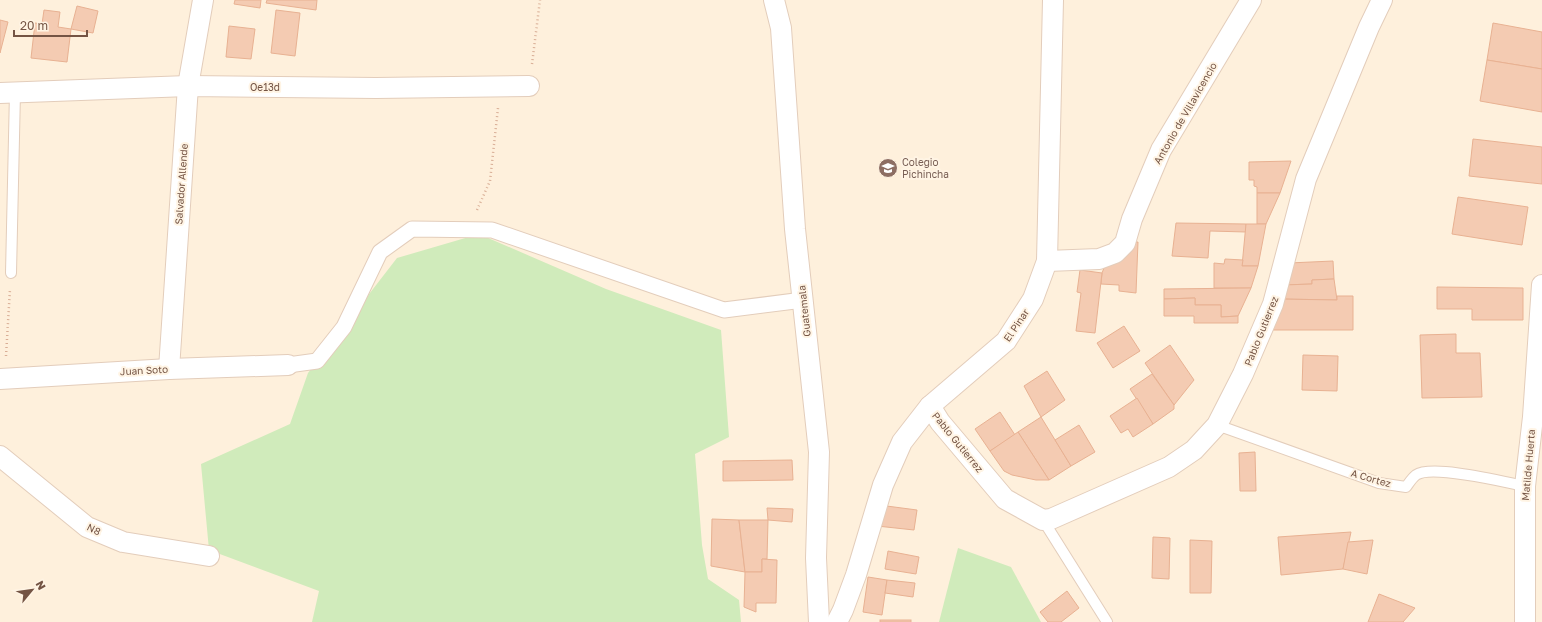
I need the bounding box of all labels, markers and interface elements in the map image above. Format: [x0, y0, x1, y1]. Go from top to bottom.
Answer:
scale bar [14, 12, 87, 38]
text: 20 m [20, 18, 48, 33]
street label: Antonio de Villavicencio [1151, 60, 1219, 166]
street label: Oe13d [250, 81, 280, 93]
street label: Salvador Allende [172, 143, 190, 225]
place label: Colegio Pichincha [902, 156, 949, 180]
school or university icon: Colegio Pichincha [877, 157, 899, 179]
street label: Guatemala [795, 285, 813, 337]
street label: Pablo Gutierrez [1242, 294, 1280, 368]
street label: El Pinar [1001, 306, 1031, 344]
street label: Juan Soto [120, 363, 168, 377]
street label: Pablo Gutierrez [930, 409, 986, 475]
street label: Matilde Huerta [1519, 429, 1537, 501]
street label: A Cortez [1350, 467, 1392, 489]
street label: N8 [85, 521, 103, 537]
north arrow [12, 570, 52, 610]
text: N [33, 578, 49, 592]

